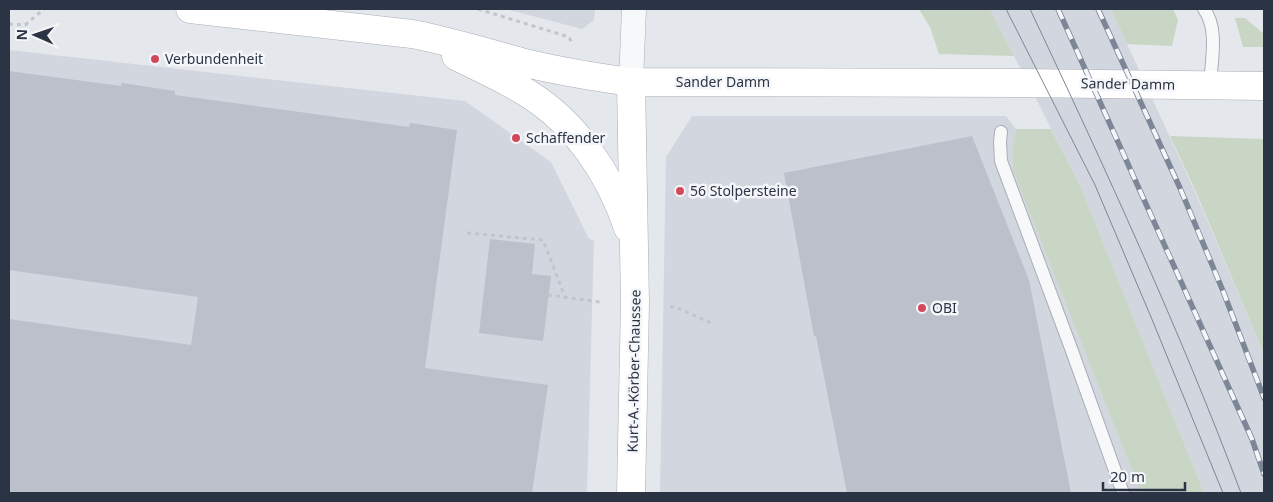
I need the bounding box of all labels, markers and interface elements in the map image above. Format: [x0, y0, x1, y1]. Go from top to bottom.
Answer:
north arrow [10, 10, 60, 60]
text: N [12, 29, 31, 41]
place label: Verbundenheit [165, 49, 263, 68]
marker: Verbundenheit [149, 53, 161, 65]
street label: Sander Damm [676, 72, 770, 91]
street label: Sander Damm [1081, 73, 1175, 94]
place label: Schaffender [526, 128, 606, 147]
marker: Schaffender [510, 132, 522, 144]
place label: 56 Stolpersteine [690, 181, 797, 200]
marker: 56 Stolpersteine [674, 185, 686, 197]
street label: Kurt-A.-Körber-Chaussee [623, 289, 644, 453]
place label: OBI [932, 298, 957, 317]
marker: OBI [916, 302, 928, 314]
scale bar [1103, 460, 1186, 492]
text: 20 m [1110, 466, 1145, 486]

